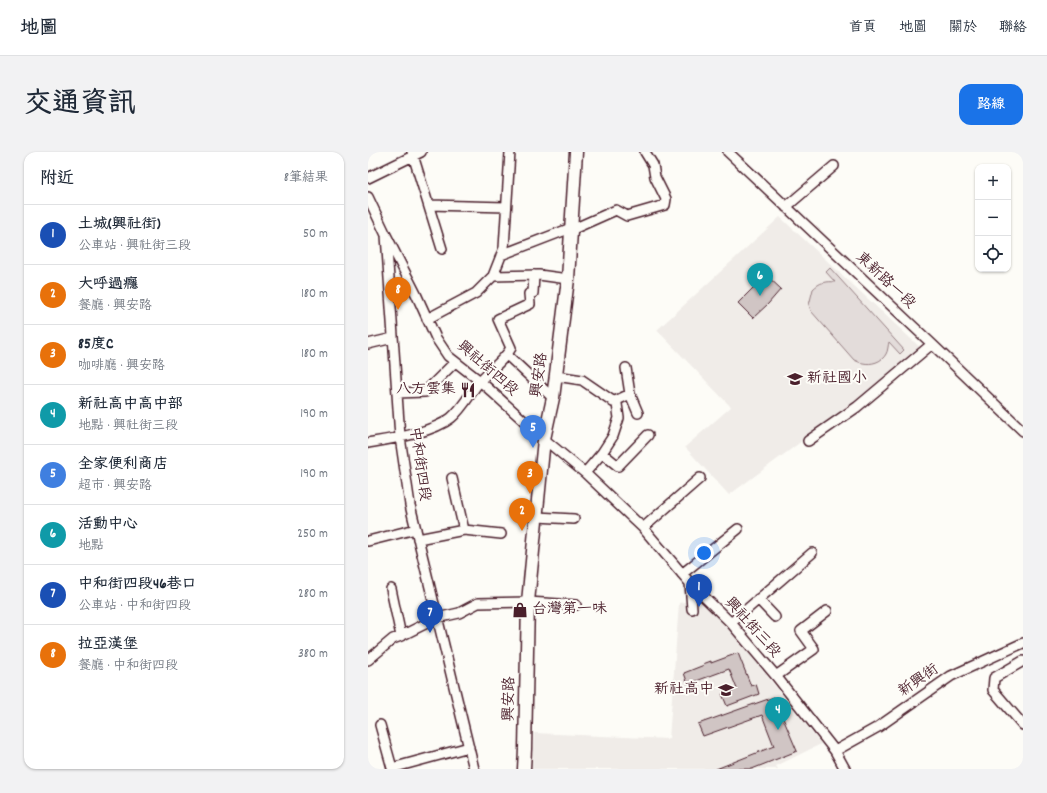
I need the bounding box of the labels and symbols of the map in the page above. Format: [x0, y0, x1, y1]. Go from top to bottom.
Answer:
street label: 東新路一段 [850, 247, 920, 315]
pin: 6 [747, 263, 773, 296]
pin: 8 [385, 277, 411, 310]
street label: 興社街四段 [451, 336, 523, 402]
street label: 興安路 [526, 351, 554, 399]
place label: 新社國小 [807, 368, 867, 390]
school or university icon: 新社國小 [786, 370, 804, 388]
place label: 八方雲集 [396, 379, 456, 401]
restaurant icon: 八方雲集 [459, 381, 477, 399]
pin: 5 [520, 415, 546, 448]
street label: 中和街四段 [403, 425, 435, 503]
pin: 3 [517, 461, 543, 494]
pin: 2 [509, 498, 535, 531]
your location [694, 543, 714, 563]
pin: 1 [686, 574, 712, 607]
street label: 興社街三段 [719, 593, 785, 663]
place label: 台灣第一味 [532, 599, 607, 621]
pin: 7 [417, 600, 443, 633]
shop icon: 台灣第一味 [511, 601, 529, 619]
street label: 新興街 [894, 659, 944, 703]
street label: 興安路 [499, 676, 521, 722]
place label: 新社高中 [654, 679, 714, 701]
school or university icon: 新社高中 [717, 681, 735, 699]
pin: 4 [765, 697, 791, 730]

